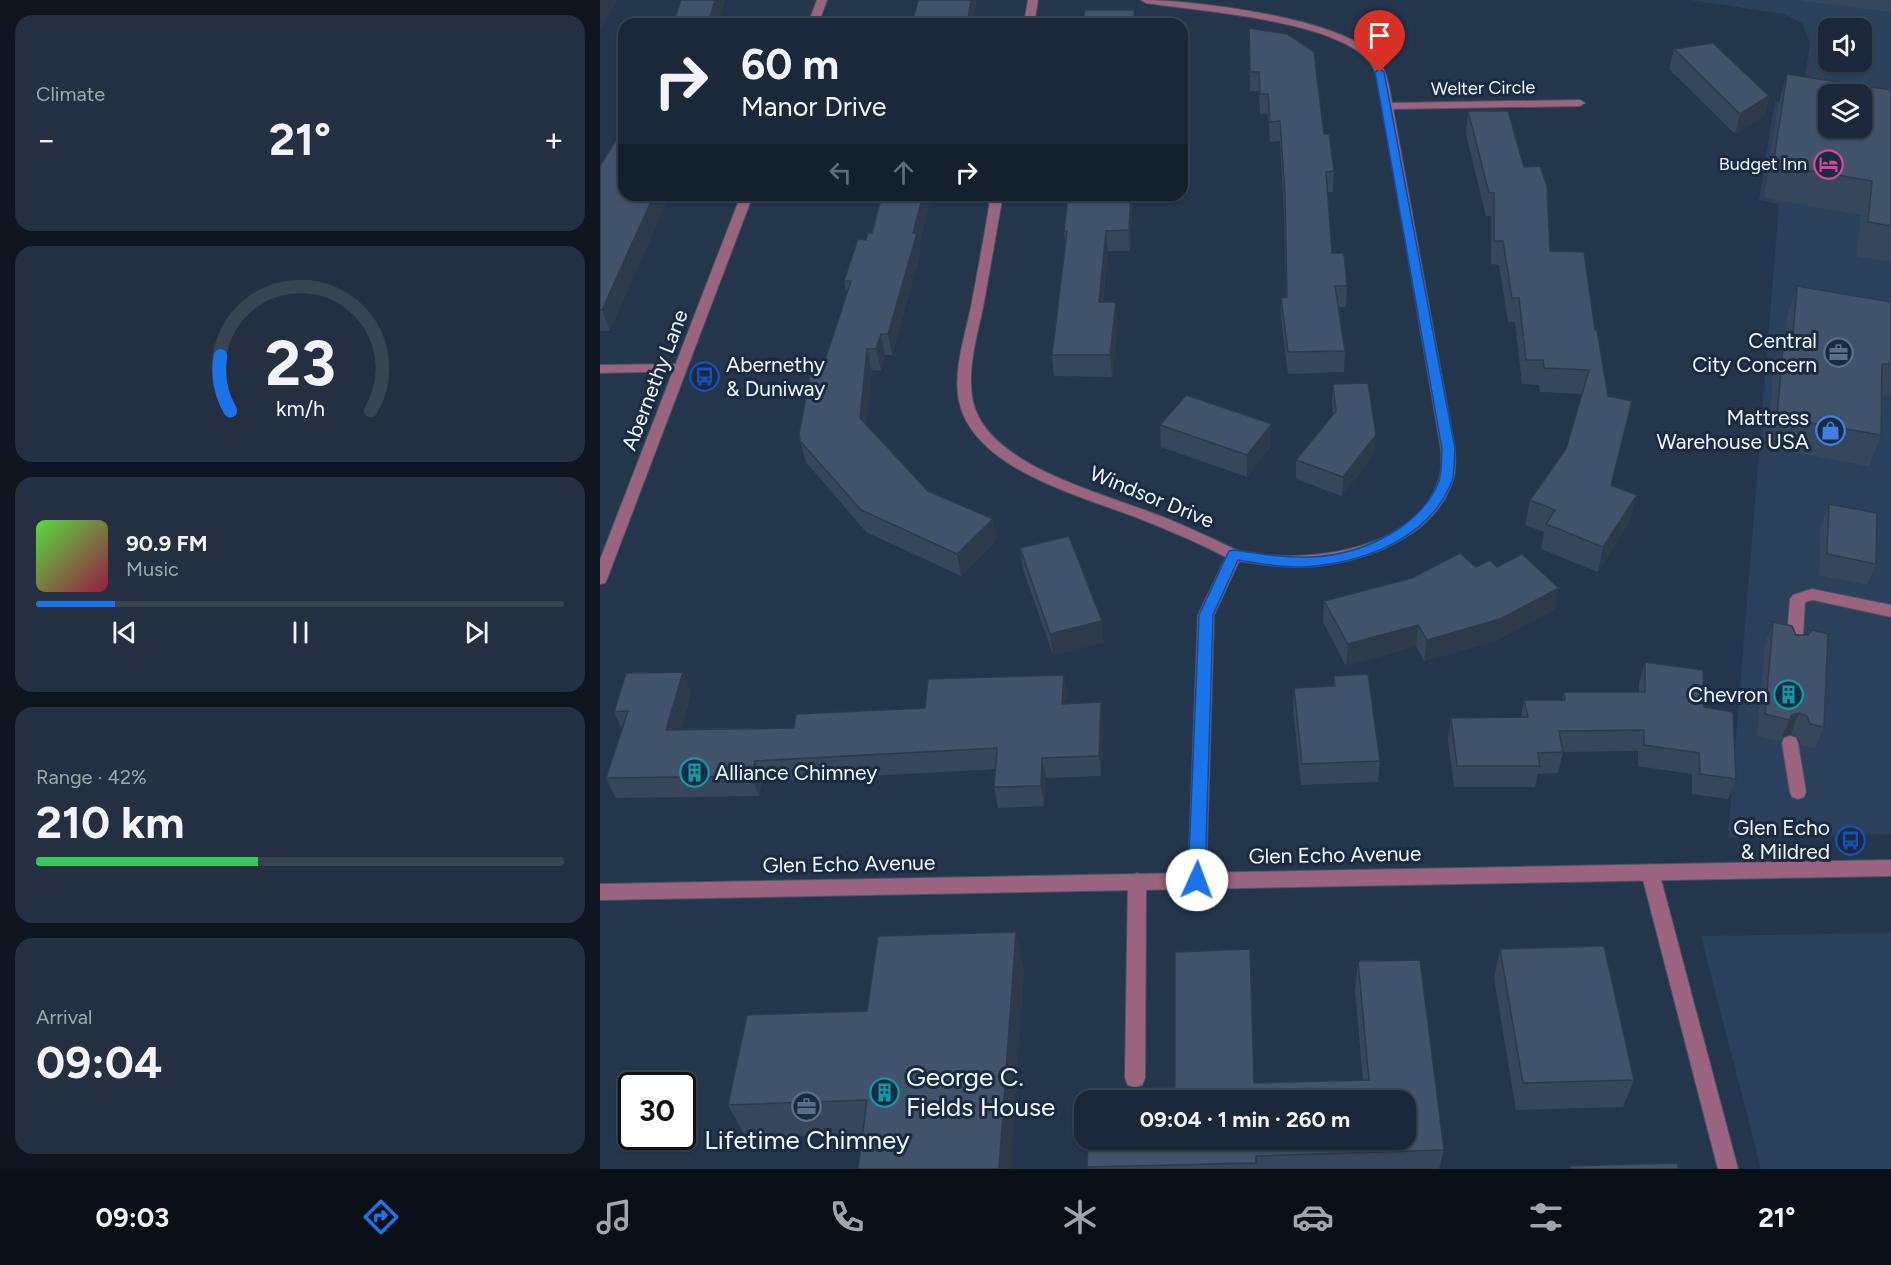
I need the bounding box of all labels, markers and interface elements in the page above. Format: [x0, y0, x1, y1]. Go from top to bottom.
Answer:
pin [1354, 10, 1405, 72]
map controls [1818, 18, 1872, 138]
button: sound [1818, 18, 1872, 72]
icon: arrive [1363, 19, 1396, 52]
text: 60 m [741, 39, 839, 90]
icon: right [642, 42, 720, 120]
street label: Welter Circle [1431, 76, 1535, 100]
text: Climate [36, 82, 105, 106]
button: layers [1818, 84, 1872, 138]
text: Manor Drive [741, 90, 887, 123]
text: 21° [269, 112, 331, 166]
text: − [36, 120, 57, 159]
text: + [543, 120, 564, 159]
hotel icon: Budget Inn [1812, 148, 1844, 180]
place label: Budget Inn [1719, 153, 1807, 175]
icon: left [824, 156, 857, 189]
icon: ahead [887, 156, 920, 189]
icon: right [950, 156, 983, 189]
street label: Abernethy Lane [616, 306, 693, 454]
text: 23 [265, 326, 335, 401]
place label: Central City Concern [1692, 328, 1817, 377]
office icon: Central City Concern [1822, 337, 1854, 369]
place label: Abernethy & Duniway [726, 352, 825, 401]
bus stop icon: Abernethy & Duniway [689, 361, 721, 393]
text: km/h [276, 396, 324, 421]
place label: Mattress Warehouse USA [1656, 405, 1809, 454]
shop icon: Mattress Warehouse USA [1814, 414, 1846, 446]
street label: Windsor Drive [1086, 460, 1218, 533]
text: 90.9 FM [126, 530, 208, 557]
text: Music [126, 557, 179, 581]
icon: previous [108, 616, 141, 649]
icon: pause [284, 616, 317, 649]
icon: next [460, 616, 493, 649]
building icon: Chevron [1773, 679, 1805, 711]
place label: Chevron [1688, 682, 1768, 707]
building icon: Alliance Chimney [678, 757, 710, 789]
place label: Alliance Chimney [715, 760, 877, 785]
text: Range · 42% [36, 765, 147, 789]
text: 210 km [36, 795, 184, 849]
place label: Glen Echo & Mildred [1733, 815, 1830, 864]
bus stop icon: Glen Echo & Mildred [1835, 824, 1867, 856]
street label: Glen Echo Avenue [1248, 840, 1422, 869]
position arrow [1165, 848, 1229, 912]
street label: Glen Echo Avenue [762, 849, 936, 878]
text: Arrival [36, 1005, 92, 1029]
text: 09:04 [36, 1035, 162, 1089]
place label: George C. Fields House [906, 1061, 1055, 1123]
speed limit sign: 30 [618, 1072, 696, 1150]
building icon: George C. Fields House [869, 1076, 901, 1108]
office icon: Lifetime Chimney [791, 1090, 823, 1122]
text: 09:04 · 1 min · 260 m [1140, 1106, 1350, 1133]
place label: Lifetime Chimney [704, 1124, 910, 1156]
icon: directions [360, 1196, 402, 1238]
icon: music [593, 1196, 635, 1238]
icon: phone [826, 1196, 868, 1238]
icon: climate [1059, 1196, 1101, 1238]
icon: car [1292, 1196, 1334, 1238]
icon: filters [1525, 1196, 1567, 1238]
text: 09:03 [95, 1201, 169, 1234]
text: 21° [1758, 1201, 1795, 1234]

